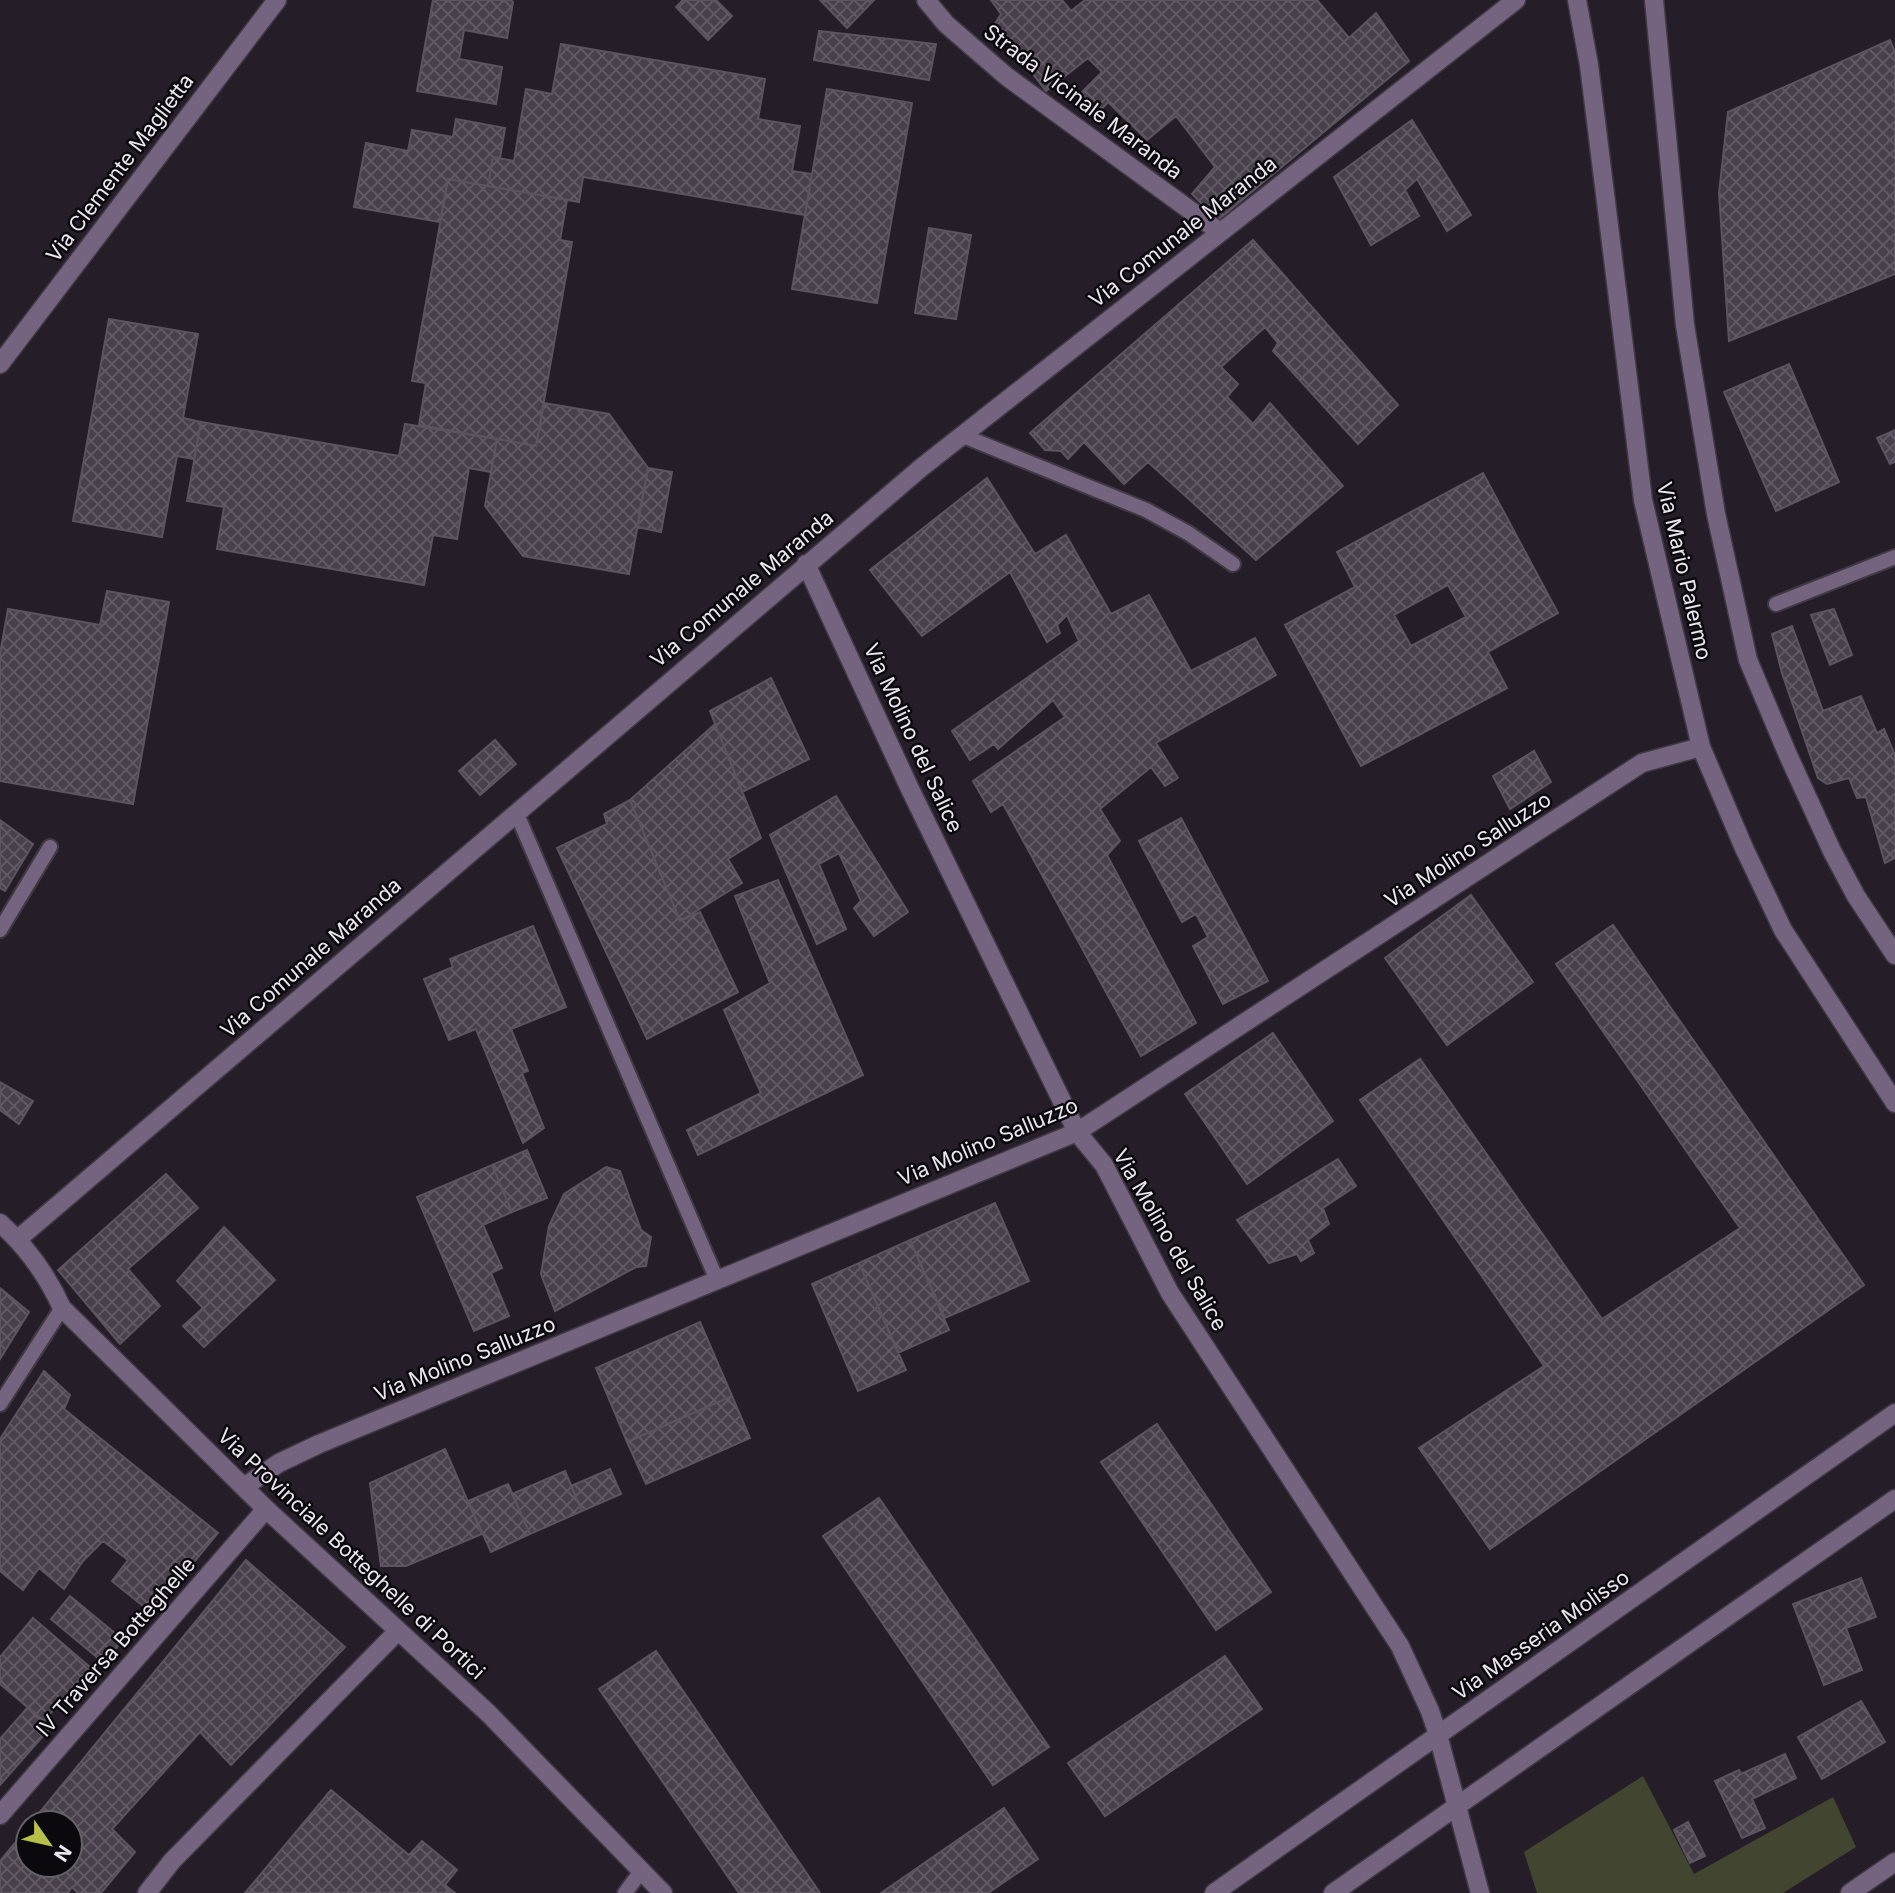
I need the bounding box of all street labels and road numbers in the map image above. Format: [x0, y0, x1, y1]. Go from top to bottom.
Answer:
street label: Strada Vicinale Maranda [979, 19, 1188, 184]
street label: Via Clemente Maglietta [41, 69, 198, 267]
street label: Via Comunale Maranda [1084, 151, 1281, 313]
street label: Via Mario Palermo [1652, 480, 1717, 662]
street label: Via Comunale Maranda [645, 505, 838, 672]
street label: Via Molino del Salice [859, 639, 968, 836]
street label: Via Molino Salluzzo [1380, 786, 1556, 913]
street label: Via Comunale Maranda [215, 872, 406, 1043]
street label: Via Molino Salluzzo [894, 1092, 1082, 1191]
street label: Via Molino del Salice [1108, 1144, 1233, 1335]
street label: Via Molino Salluzzo [371, 1311, 559, 1406]
street label: Via Provinciale Botteghelle di Portici [213, 1423, 490, 1684]
street label: IV Traversa Botteghelle [31, 1552, 200, 1742]
street label: Via Masseria Molisso [1448, 1564, 1634, 1705]

